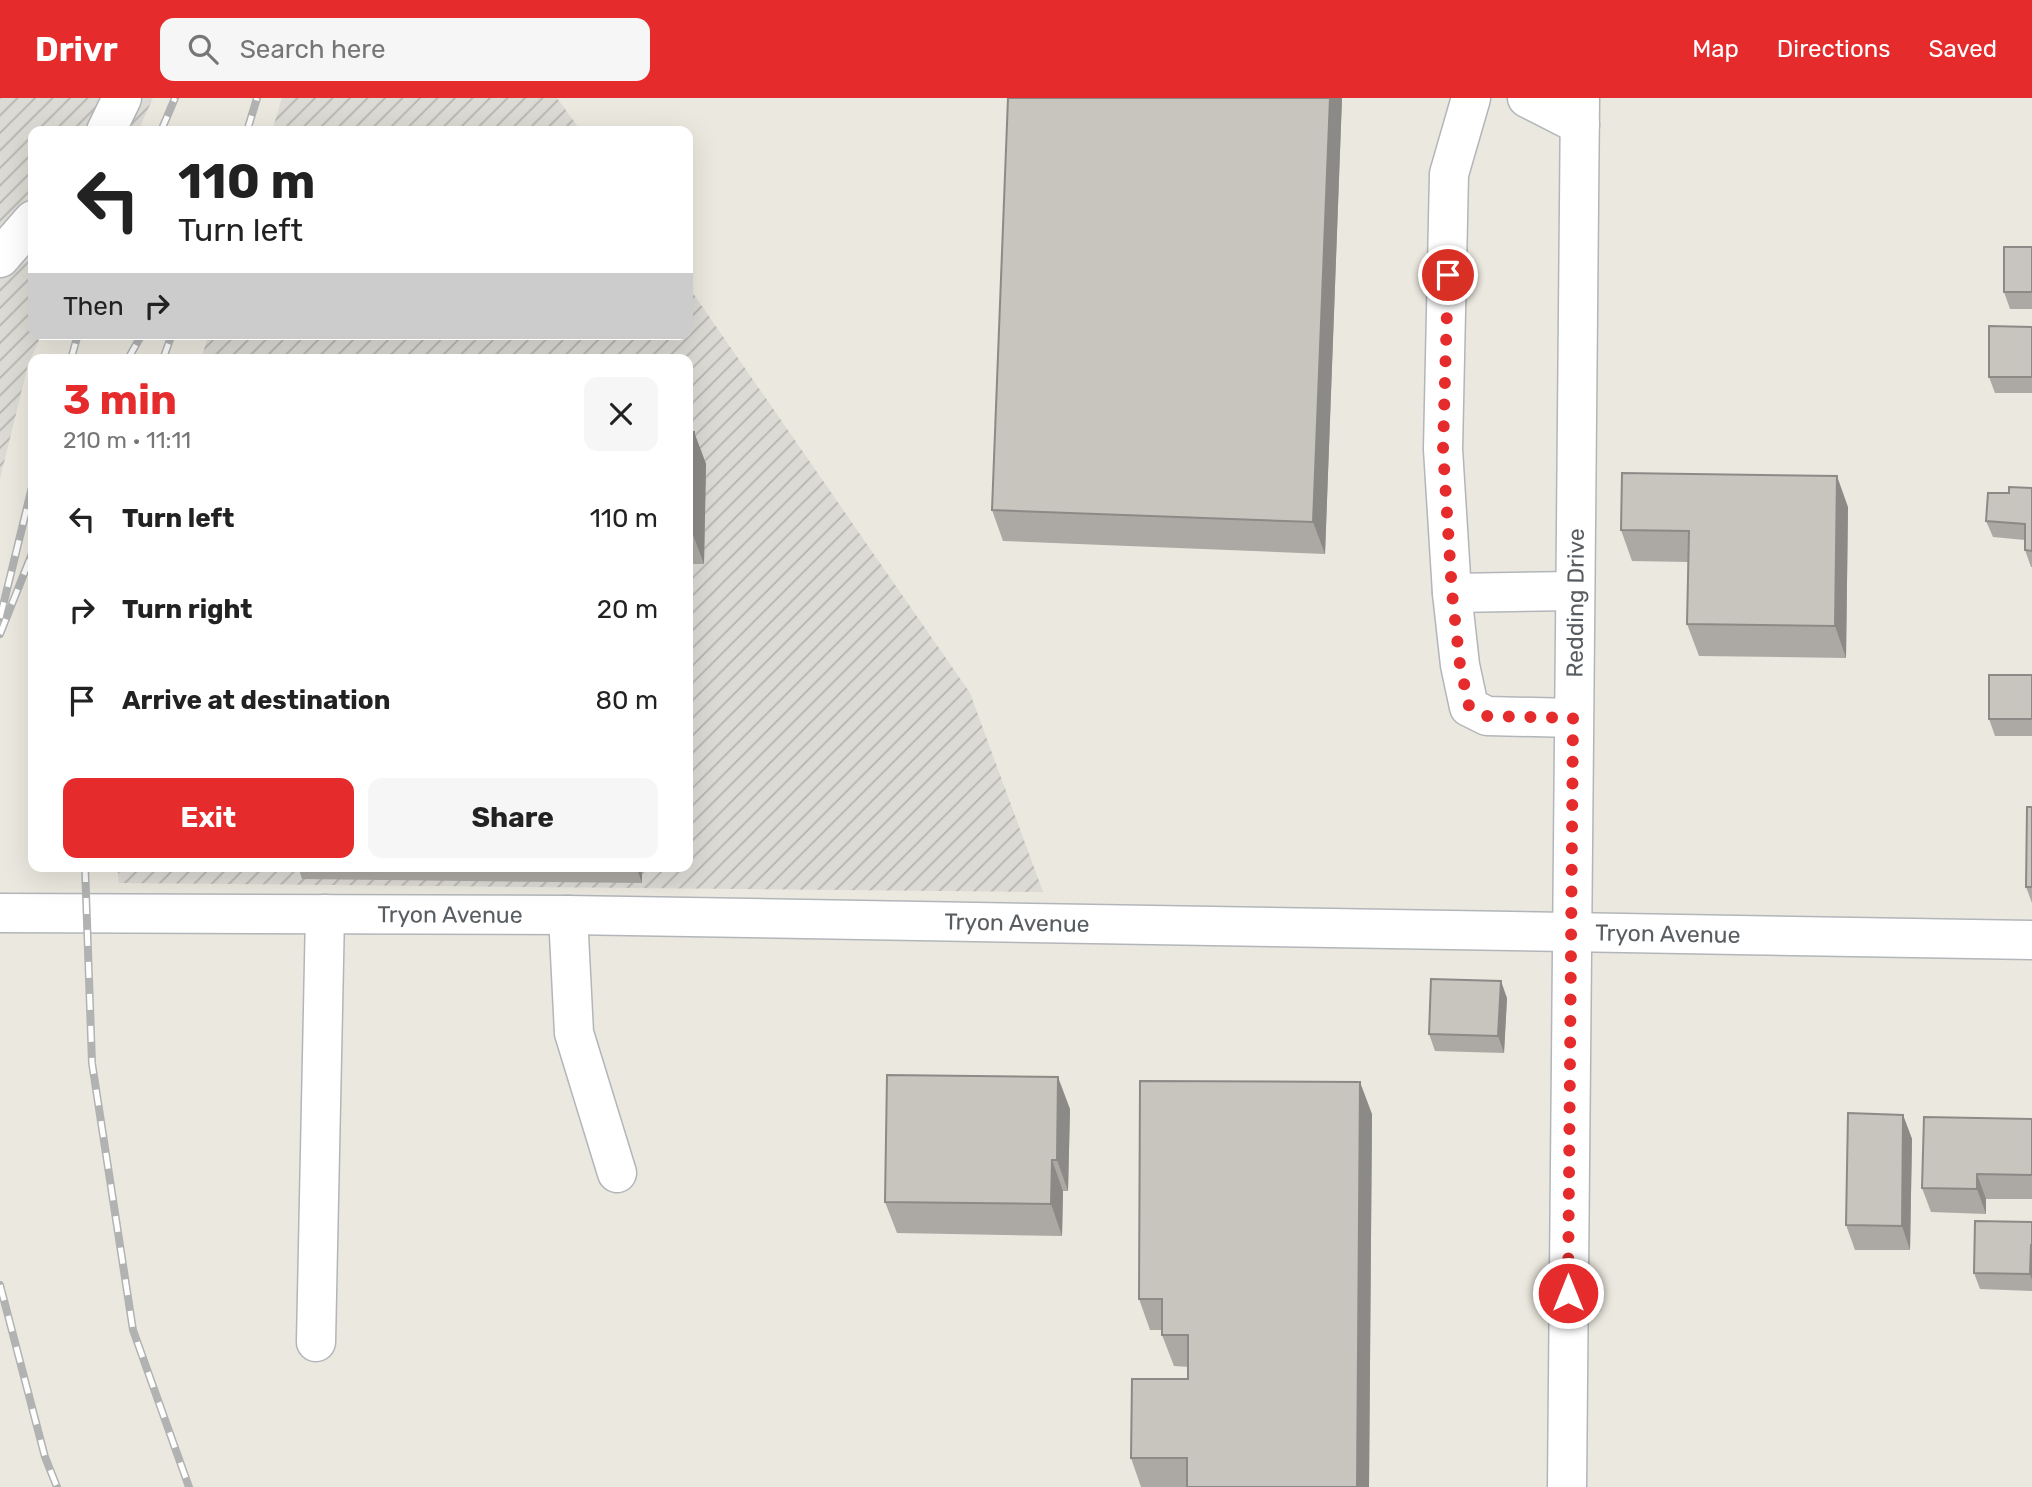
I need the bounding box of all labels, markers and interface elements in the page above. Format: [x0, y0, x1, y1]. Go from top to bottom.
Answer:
search box [160, 18, 650, 81]
text: Drivr [35, 30, 118, 69]
icon: search [184, 30, 222, 68]
text: Search here [240, 34, 386, 65]
text: Map [1692, 35, 1739, 63]
text: Directions [1777, 35, 1890, 63]
text: Saved [1928, 35, 1997, 63]
text: 110 m [178, 152, 315, 210]
icon: left [63, 154, 154, 245]
text: Turn left [178, 211, 303, 249]
pin [1418, 245, 1478, 305]
icon: arrive [1429, 256, 1467, 294]
icon: right [138, 287, 176, 325]
text: Then [63, 291, 124, 322]
text: 3 min [63, 375, 177, 425]
button: close [584, 377, 658, 451]
text: 210 m · 11:11 [63, 426, 191, 454]
icon: left [63, 500, 101, 538]
text: Turn left [122, 503, 234, 534]
text: 110 m [590, 503, 658, 534]
street label: Redding Drive [1561, 528, 1590, 678]
icon: right [63, 591, 101, 629]
text: Turn right [122, 594, 252, 625]
text: 20 m [597, 594, 658, 625]
icon: arrive [63, 682, 101, 720]
text: Arrive at destination [122, 685, 390, 716]
text: 80 m [595, 685, 658, 716]
button: Exit [63, 778, 354, 858]
button: Share [368, 778, 658, 858]
street label: Tryon Avenue [377, 900, 523, 929]
street label: Tryon Avenue [944, 907, 1090, 938]
street label: Tryon Avenue [1595, 919, 1741, 949]
position arrow [1531, 1256, 1605, 1330]

